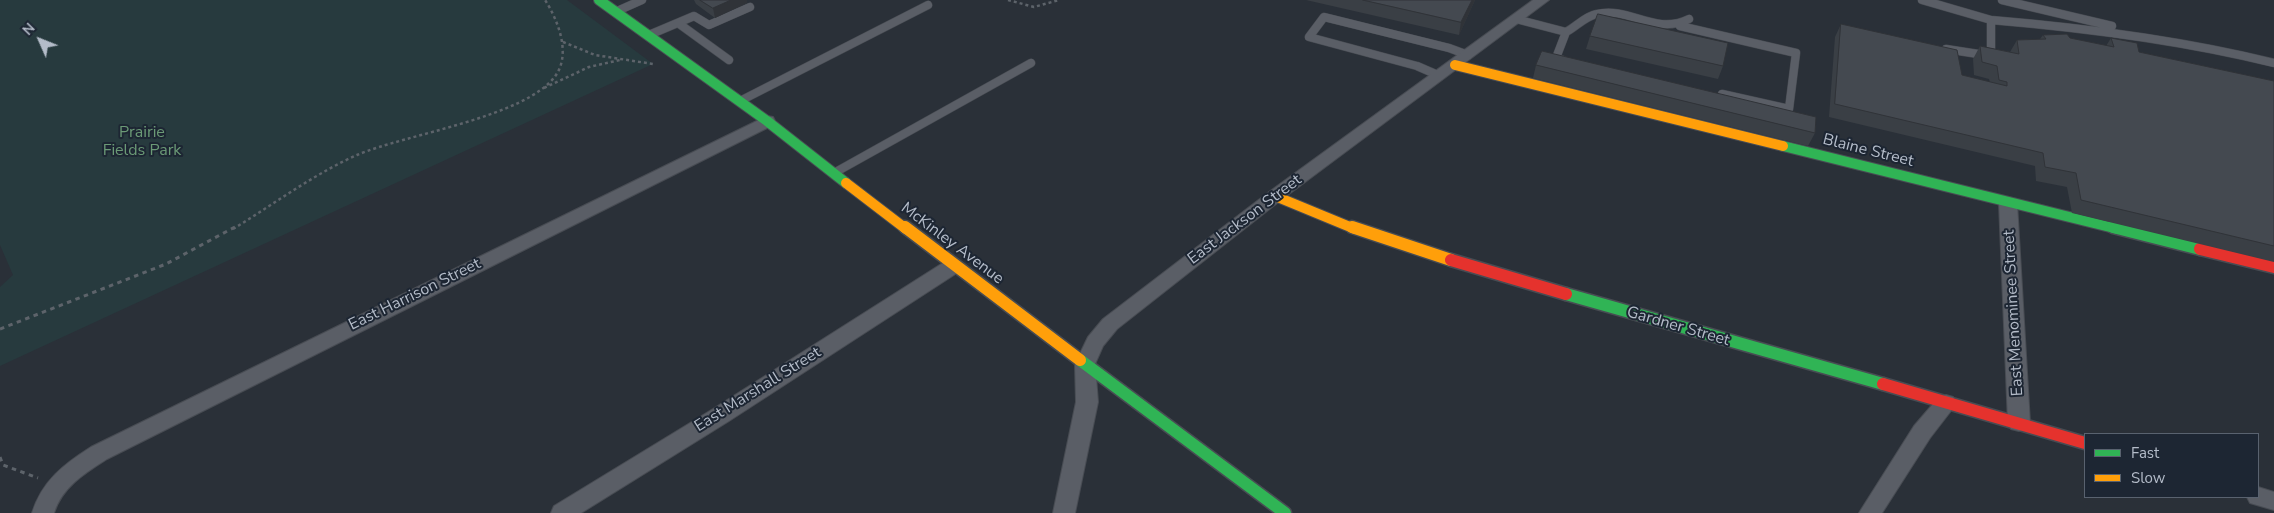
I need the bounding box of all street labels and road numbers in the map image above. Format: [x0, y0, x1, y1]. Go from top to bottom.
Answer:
street label: Blaine Street [1821, 130, 1915, 172]
street label: East Jackson Street [1184, 171, 1306, 269]
street label: McKinley Avenue [897, 199, 1007, 289]
street label: East Menominee Street [2000, 229, 2028, 397]
street label: East Harrison Street [346, 255, 484, 335]
street label: Gardner Street [1624, 303, 1732, 351]
street label: East Marshall Street [691, 343, 825, 437]

